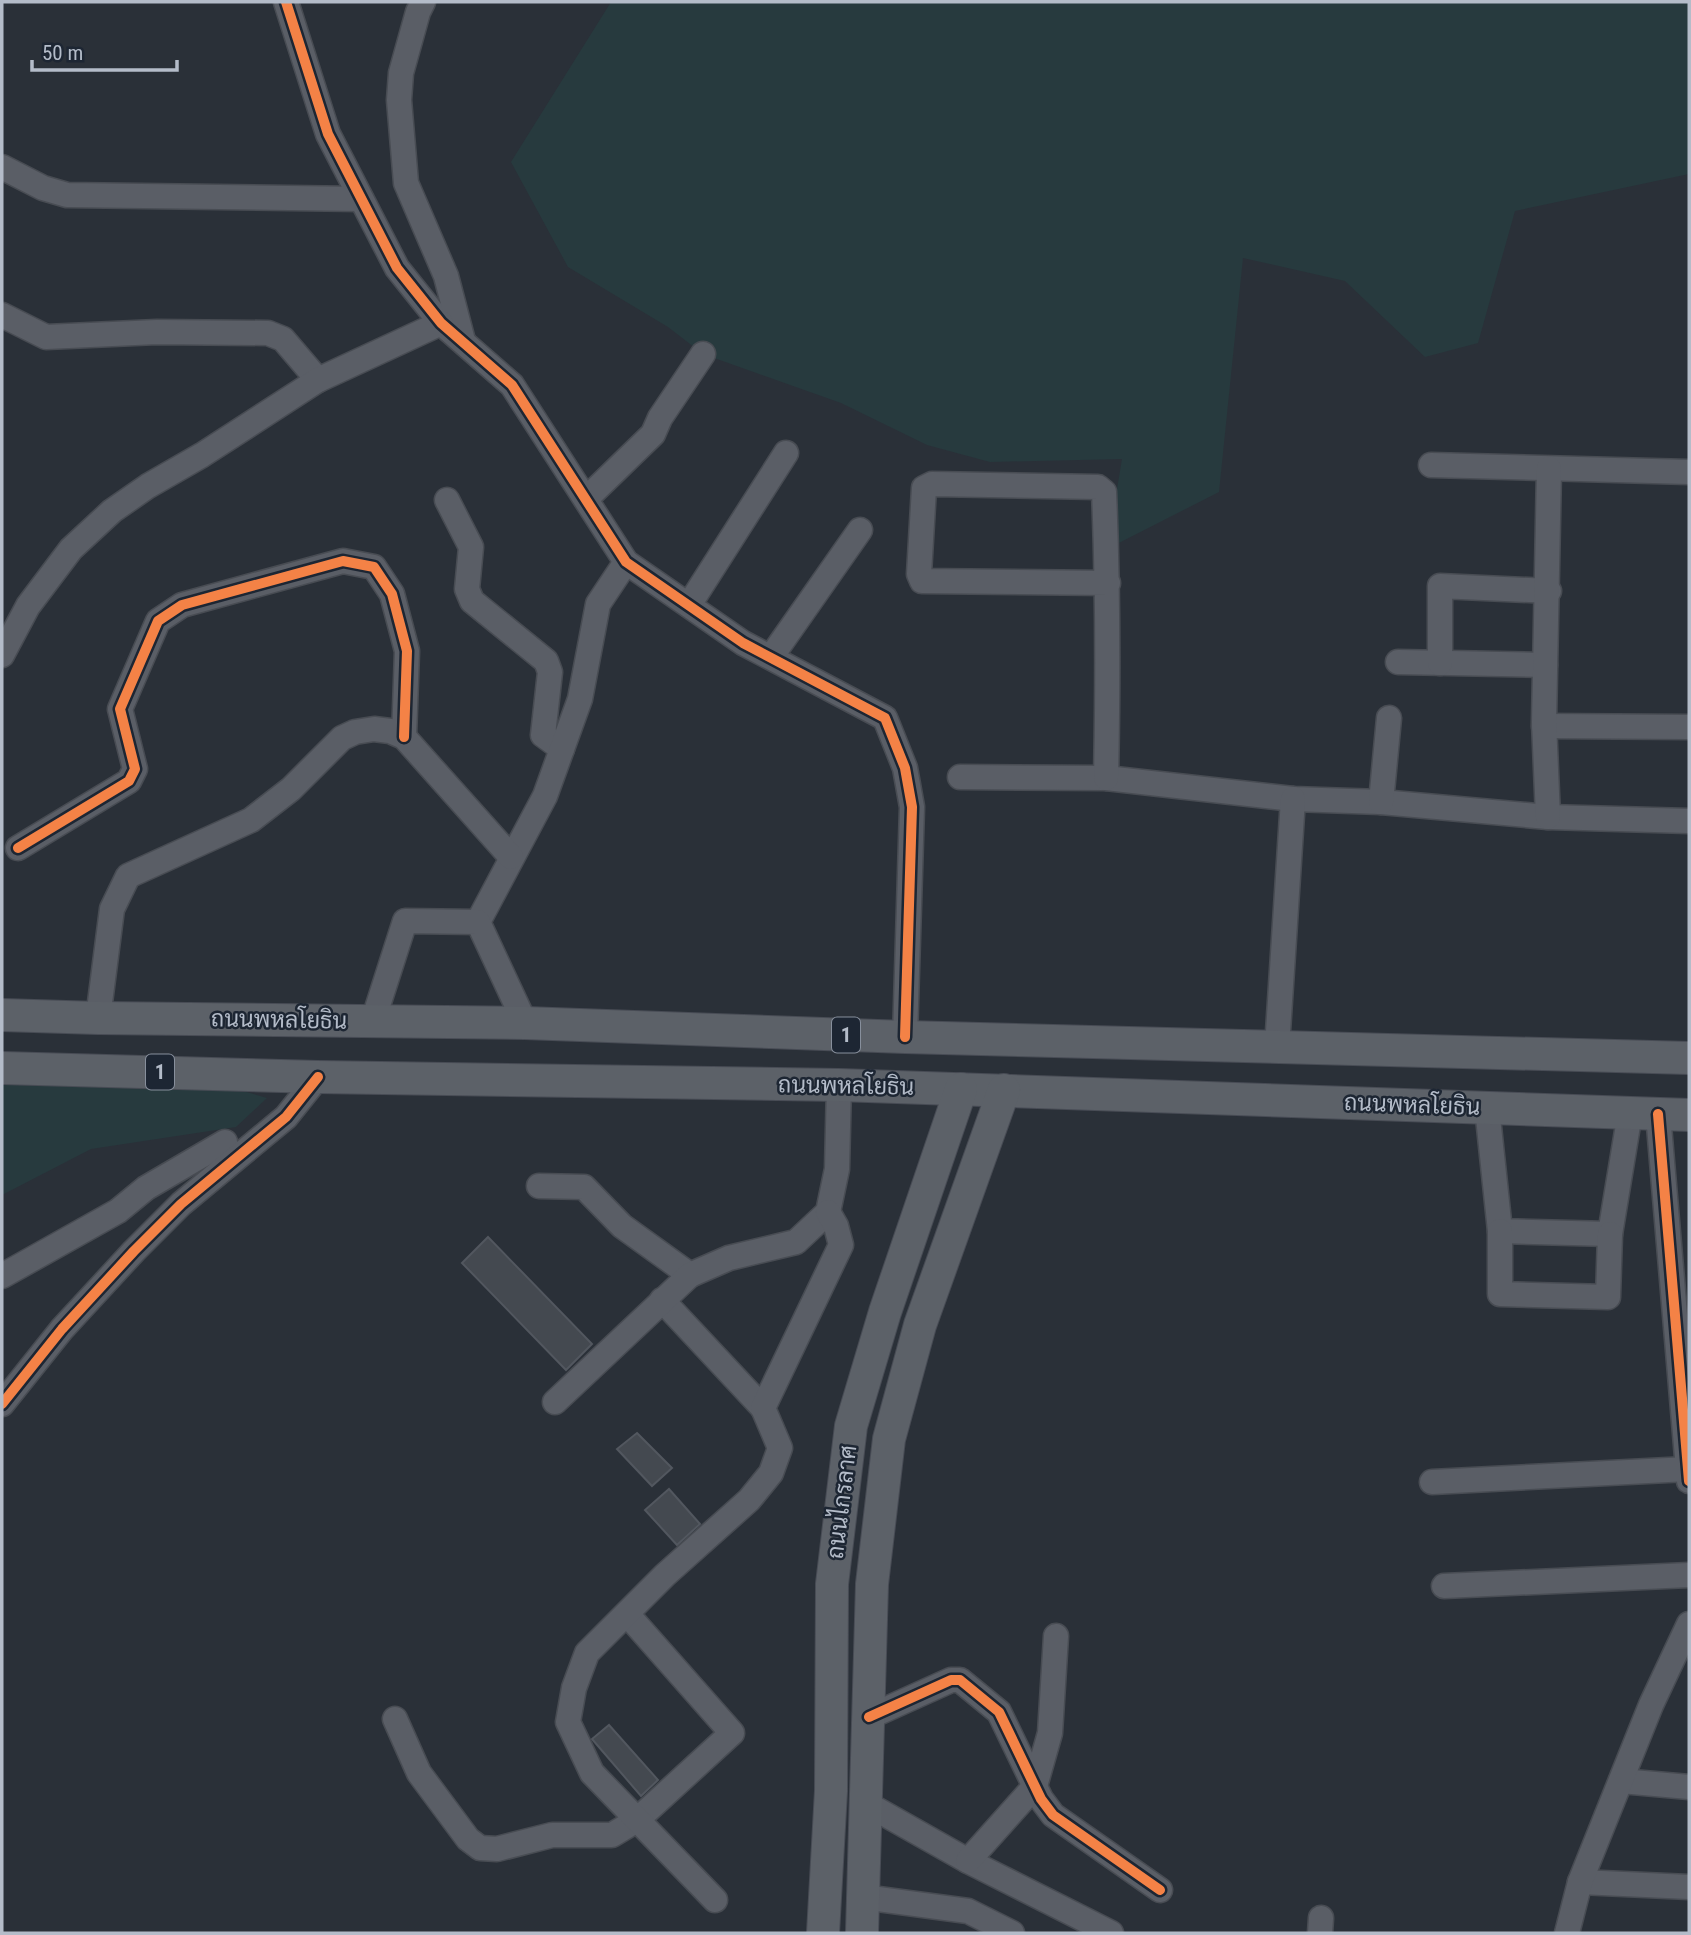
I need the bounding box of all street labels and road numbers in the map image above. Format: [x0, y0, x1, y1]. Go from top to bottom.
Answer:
street label: ถนนพหลโยธิน [211, 1002, 347, 1035]
road number: 1 [832, 1018, 860, 1052]
road number: 1 [146, 1054, 174, 1090]
street label: ถนนพหลโยธิน [778, 1068, 914, 1101]
street label: ถนนพหลโยธิน [1343, 1086, 1481, 1121]
street label: ถนนไกรลาศ [819, 1443, 862, 1560]

